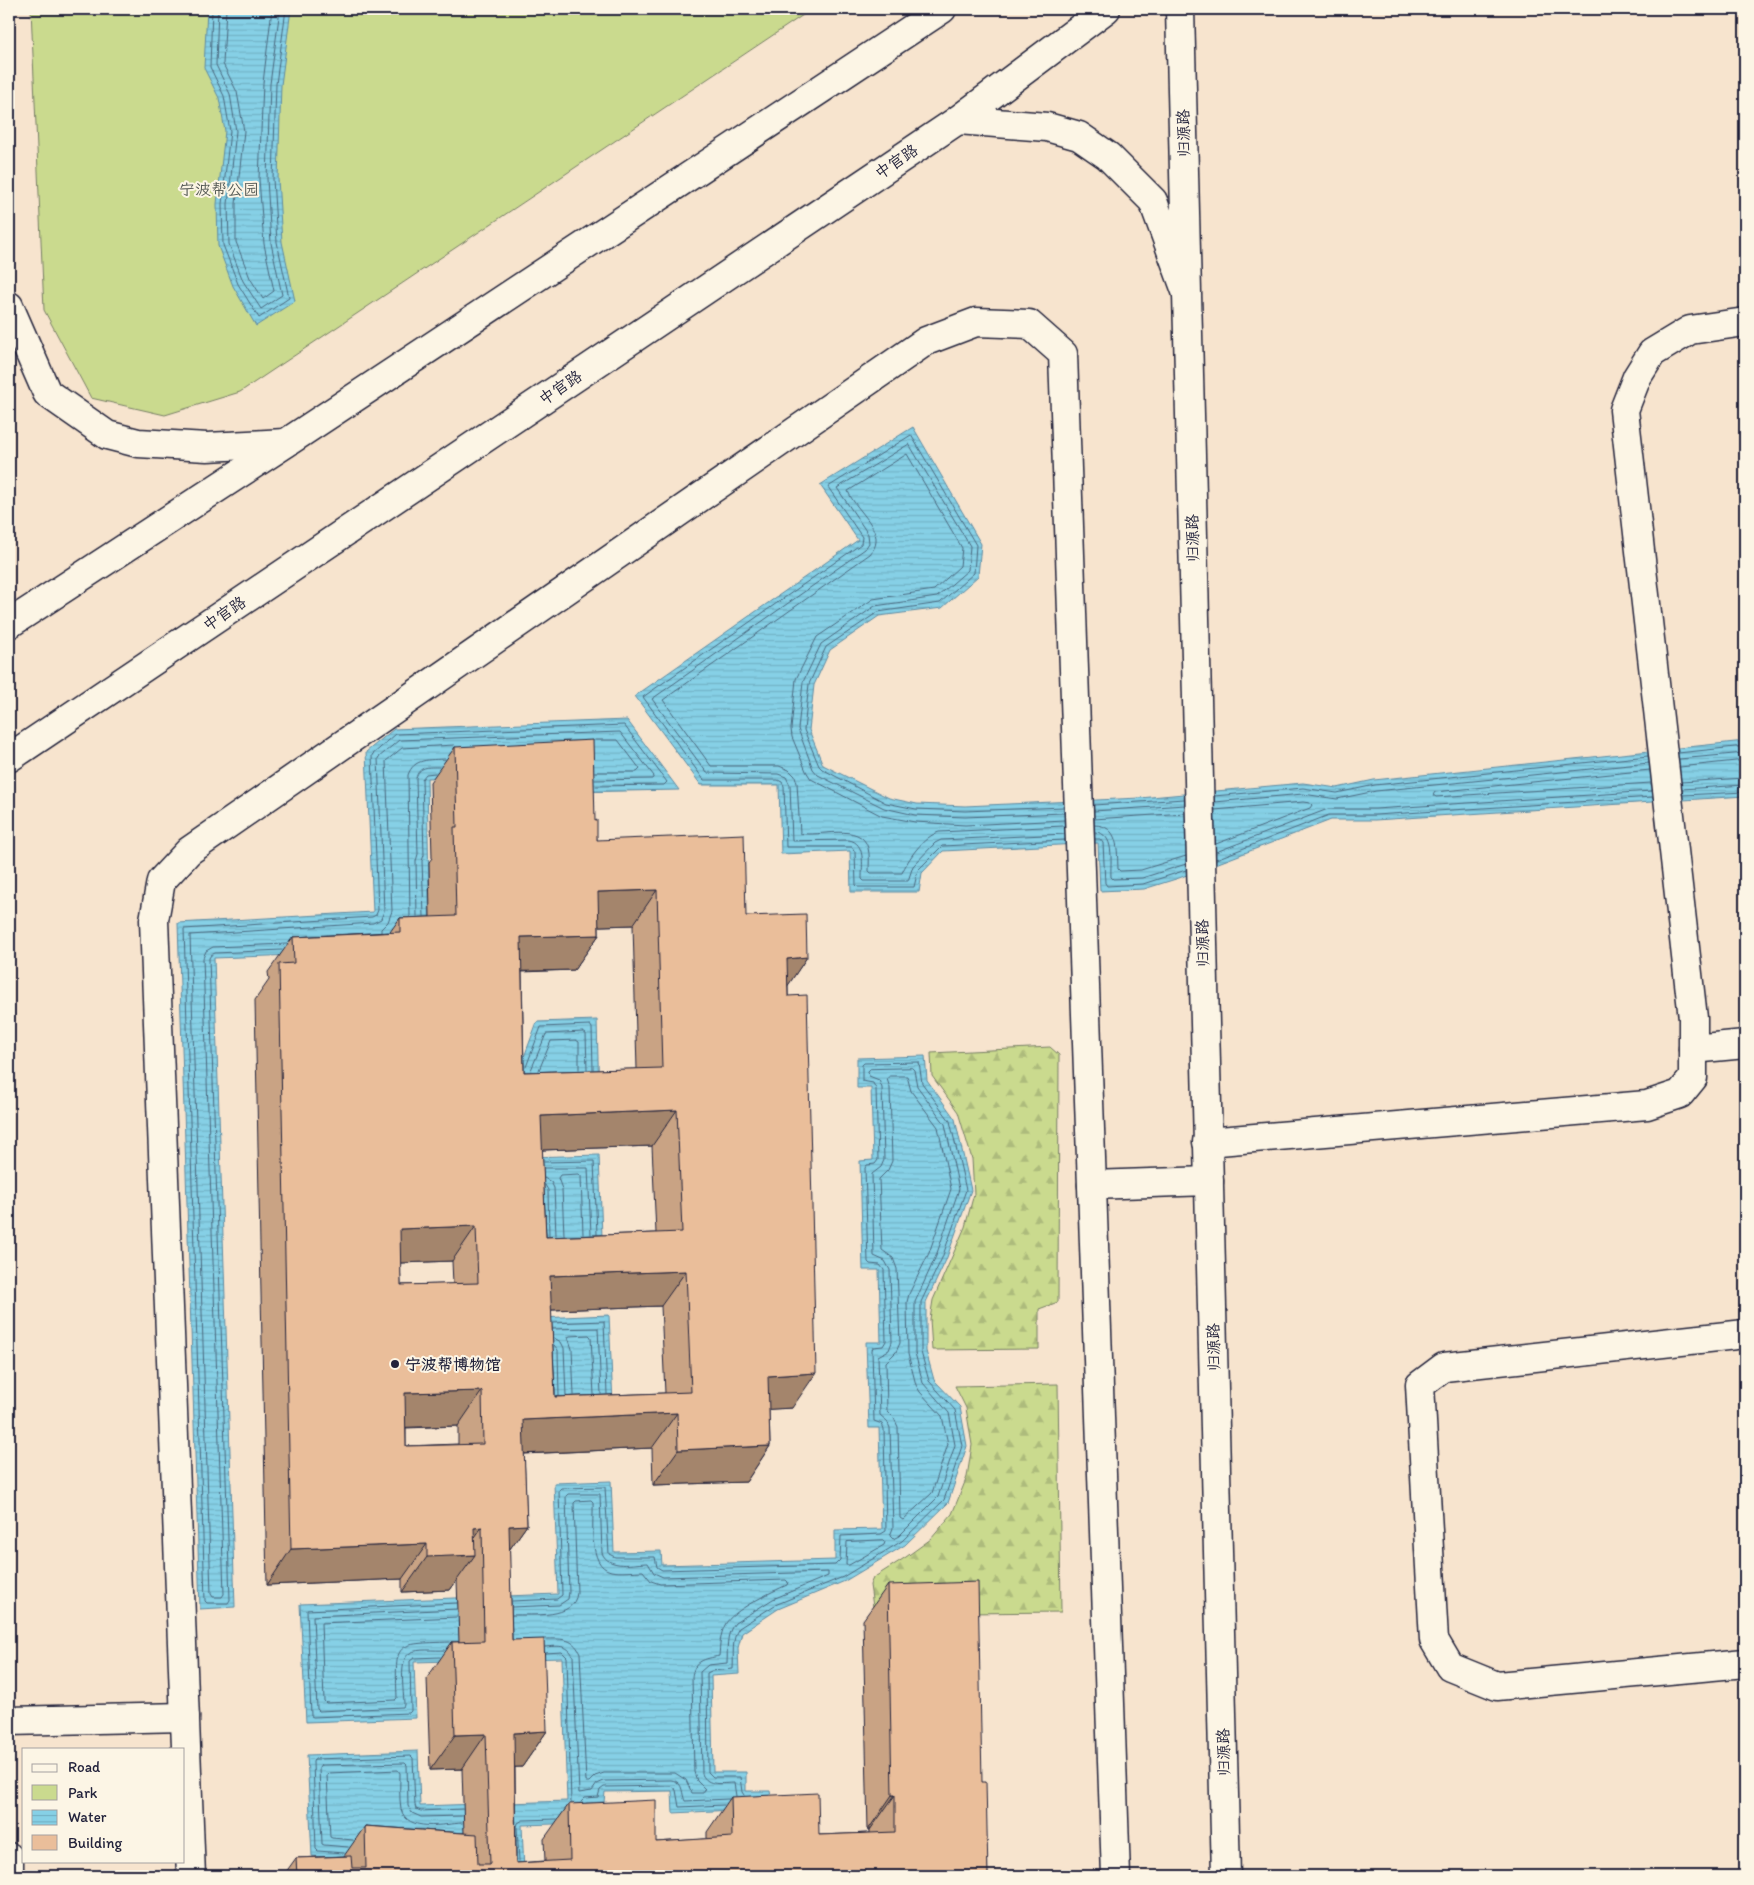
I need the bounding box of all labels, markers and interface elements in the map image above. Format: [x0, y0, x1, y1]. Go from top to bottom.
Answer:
street label: 归源路 [1174, 109, 1193, 157]
street label: 中官路 [871, 140, 921, 183]
park label: 宁波帮公园 [179, 180, 259, 199]
street label: 中官路 [535, 366, 585, 409]
street label: 归源路 [1183, 514, 1202, 562]
street label: 中官路 [199, 592, 249, 635]
street label: 归源路 [1193, 919, 1212, 967]
street label: 归源路 [1204, 1323, 1223, 1371]
place label: 宁波帮博物馆 [405, 1355, 501, 1374]
marker: 宁波帮博物馆 [389, 1358, 401, 1370]
street label: 归源路 [1214, 1728, 1233, 1776]
legend [22, 1748, 185, 1862]
text: Road [68, 1758, 101, 1776]
text: Park [68, 1784, 98, 1802]
text: Water [68, 1808, 107, 1826]
text: Building [68, 1834, 122, 1852]

